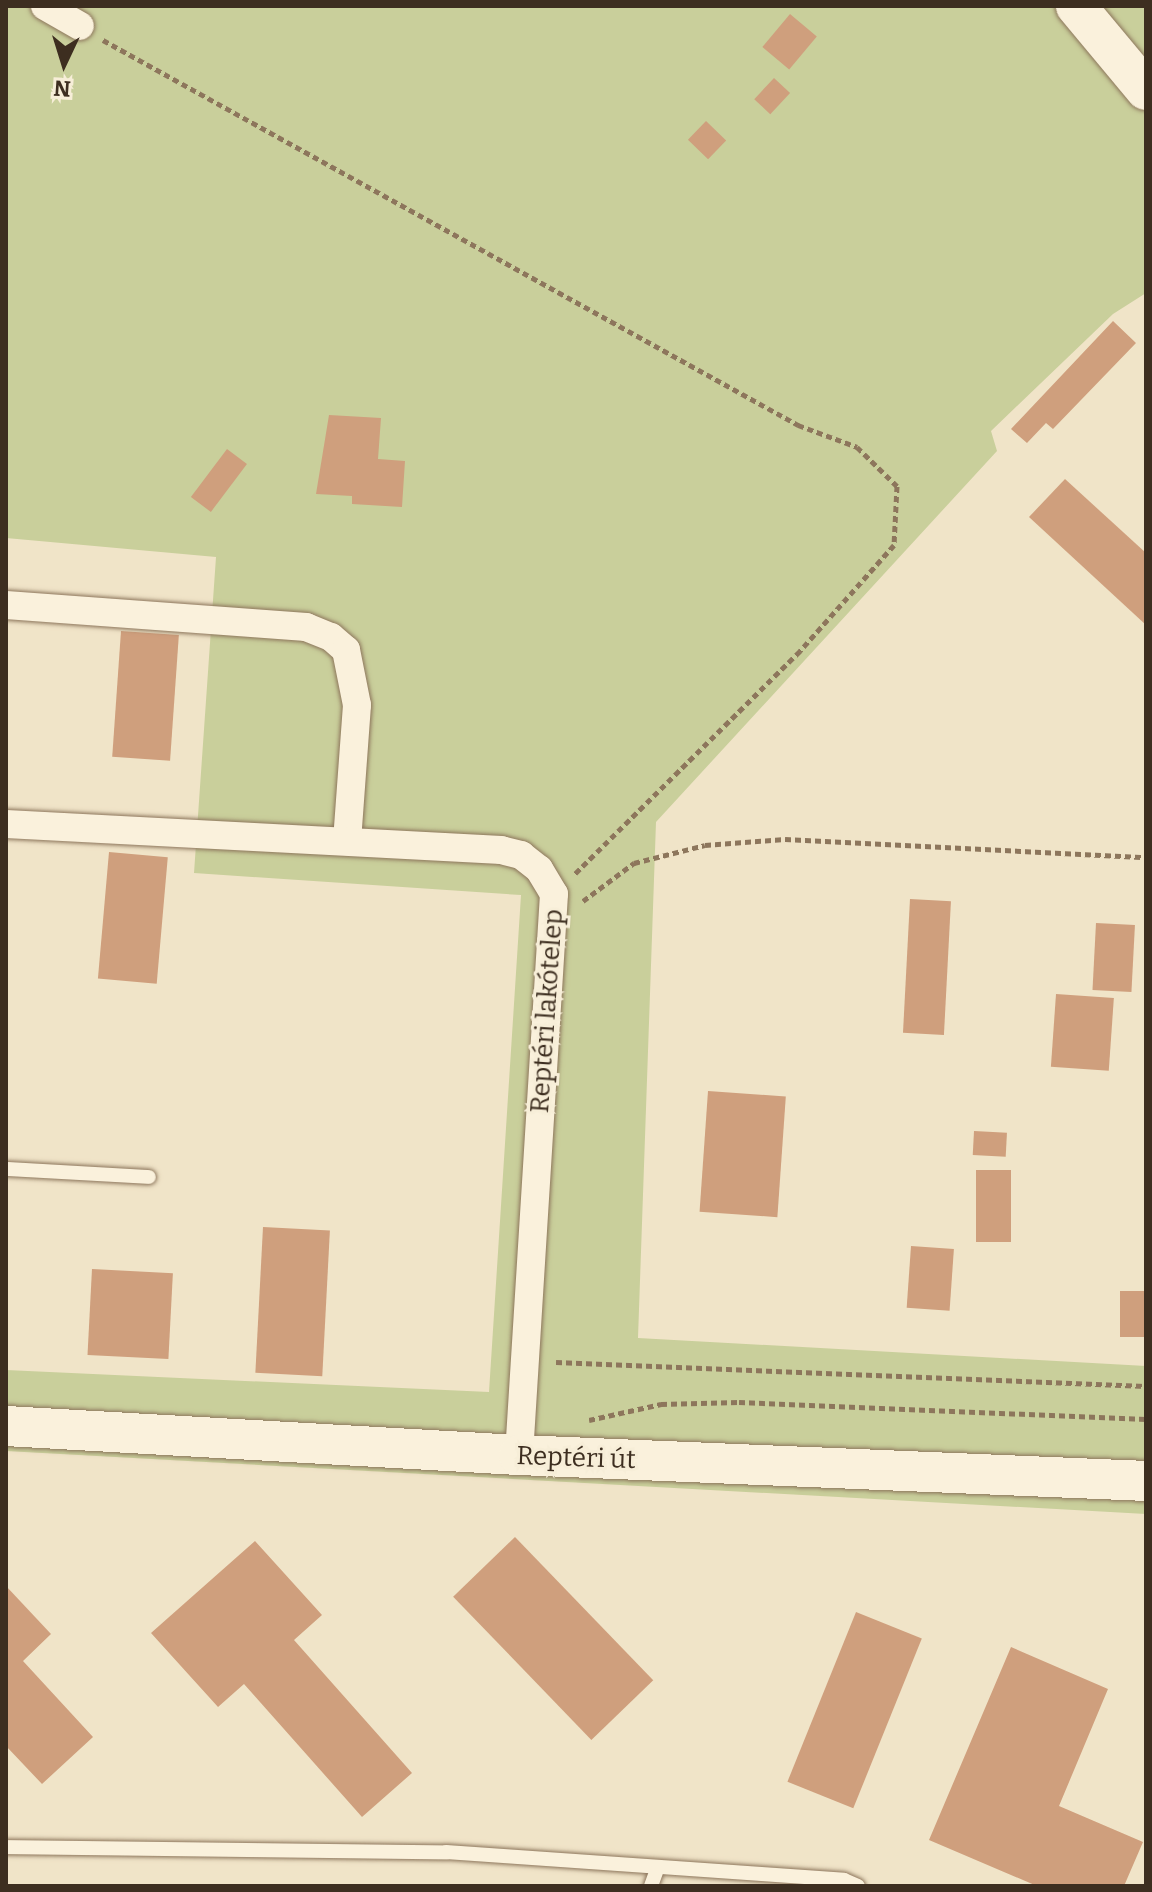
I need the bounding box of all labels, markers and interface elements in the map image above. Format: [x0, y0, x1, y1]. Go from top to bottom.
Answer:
north arrow [24, 24, 104, 104]
text: N [53, 74, 72, 103]
street label: Reptéri lakótelep [524, 908, 570, 1114]
street label: Reptéri út [516, 1440, 636, 1476]

